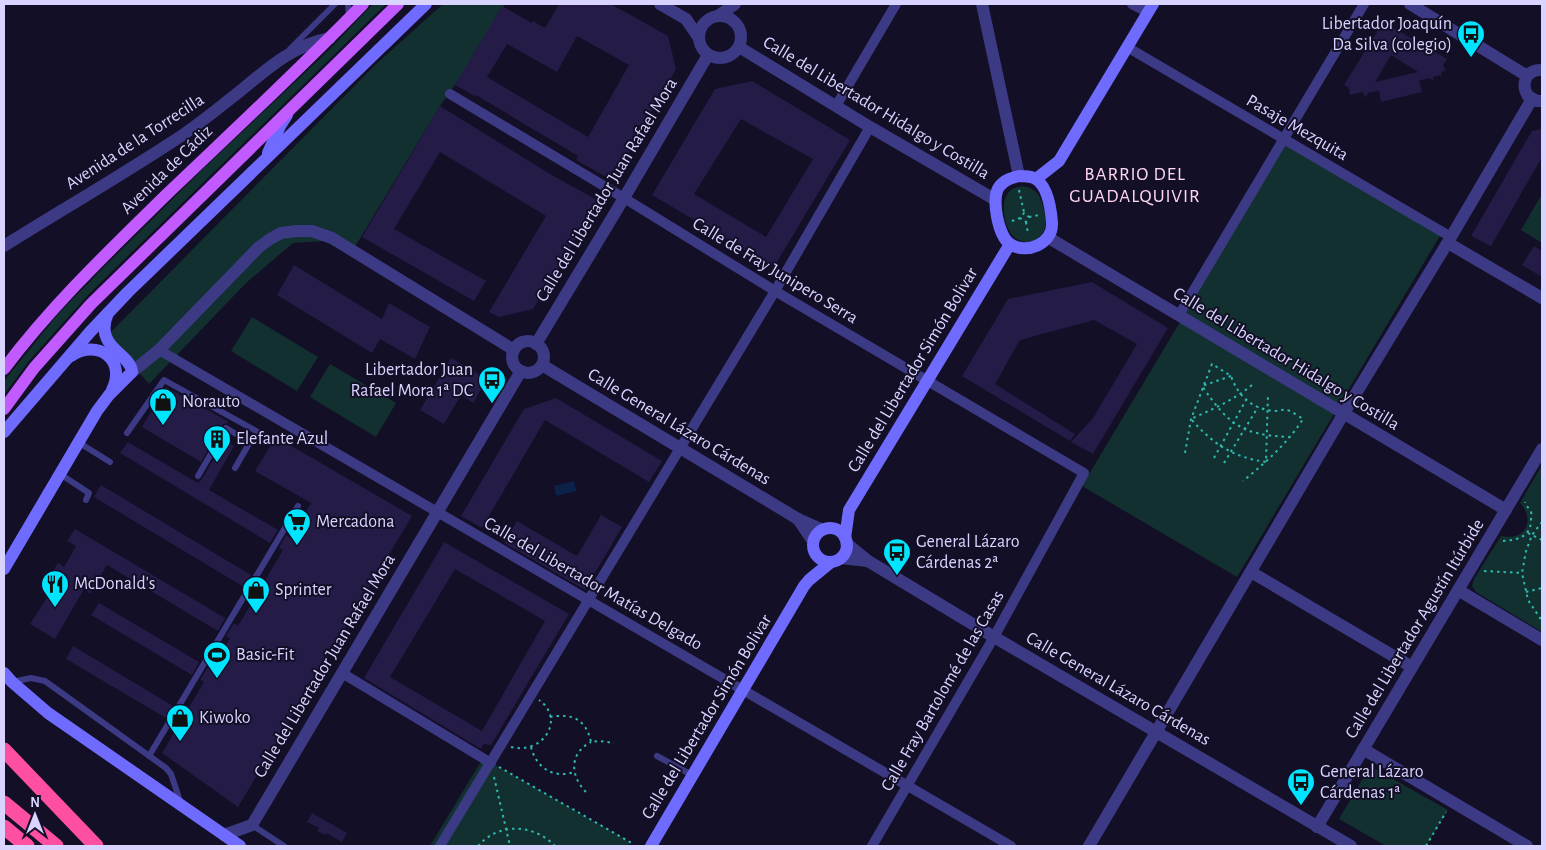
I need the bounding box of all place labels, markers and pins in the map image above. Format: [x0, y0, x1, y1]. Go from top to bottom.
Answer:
place label: Libertador Joaquín Da Silva (colegio) [1322, 15, 1452, 54]
bus stop icon: Libertador Joaquín Da Silva (colegio) [1456, 19, 1486, 58]
place label: Libertador Juan Rafael Mora 1ª DC [351, 361, 473, 400]
bus stop icon: Libertador Juan Rafael Mora 1ª DC [477, 365, 507, 404]
shop icon: Norauto [148, 387, 178, 426]
place label: Norauto [182, 393, 240, 411]
building icon: Elefante Azul [202, 424, 232, 463]
place label: Elefante Azul [236, 430, 328, 448]
supermarket icon: Mercadona [282, 507, 312, 546]
place label: Mercadona [316, 513, 395, 531]
place label: General Lázaro Cárdenas 2ª [916, 533, 1020, 572]
bus stop icon: General Lázaro Cárdenas 2ª [882, 537, 912, 576]
restaurant icon: McDonald's [40, 569, 70, 608]
place label: McDonald's [74, 575, 156, 593]
shop icon: Sprinter [241, 575, 271, 614]
place label: Sprinter [275, 581, 332, 599]
sports icon: Basic-Fit [202, 640, 232, 679]
place label: Basic-Fit [236, 646, 295, 664]
shop icon: Kiwoko [165, 703, 195, 742]
place label: Kiwoko [199, 709, 251, 727]
place label: General Lázaro Cárdenas 1ª [1320, 763, 1424, 802]
bus stop icon: General Lázaro Cárdenas 1ª [1286, 767, 1316, 806]

